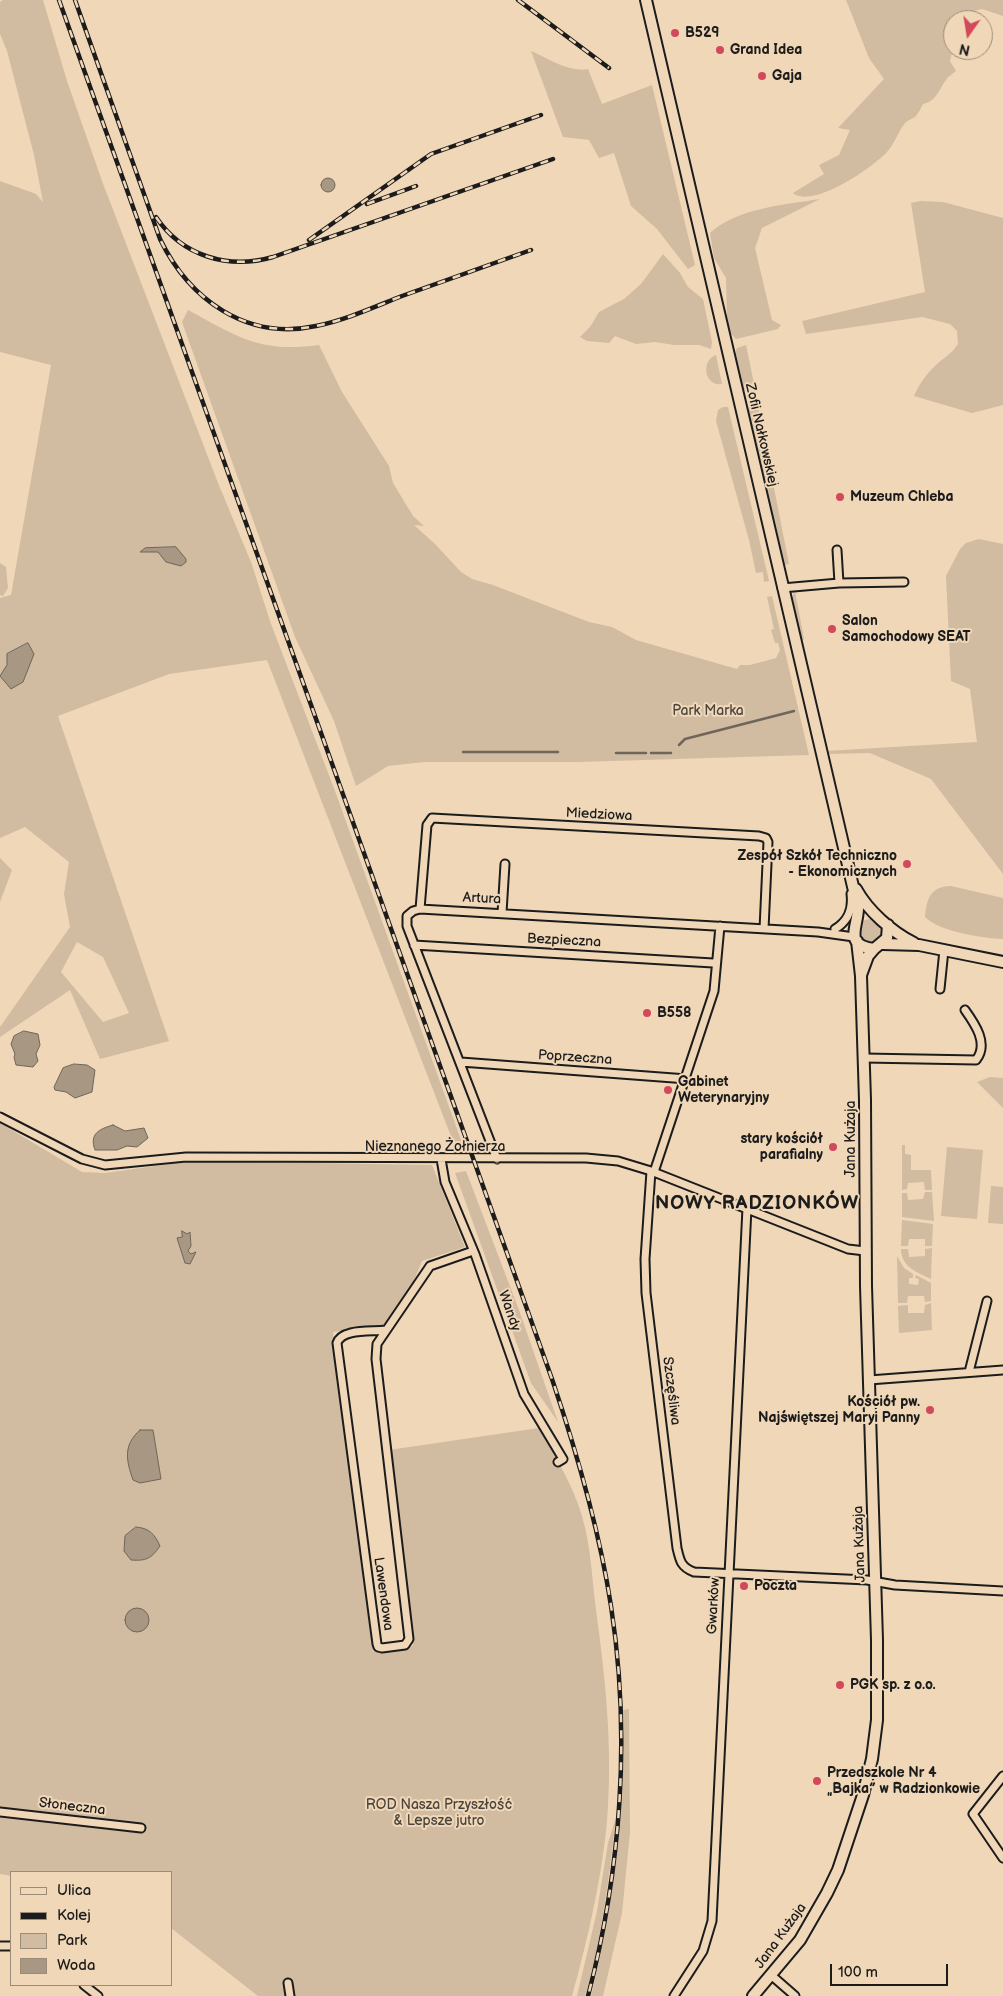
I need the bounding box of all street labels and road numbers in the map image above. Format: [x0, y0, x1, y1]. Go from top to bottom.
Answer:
street label: Zofii Nałkowskiej [741, 382, 781, 488]
street label: Miedziowa [565, 805, 633, 825]
street label: Artura [462, 890, 502, 908]
street label: Bezpieczna [526, 931, 602, 951]
street label: Poprzeczna [537, 1047, 613, 1069]
street label: Jana Kużaja [843, 1101, 859, 1177]
street label: Nieznanego Żołnierza [365, 1139, 505, 1155]
street label: Wandy [494, 1288, 524, 1334]
street label: Szczęśliwa [658, 1356, 684, 1426]
street label: Jana Kużaja [850, 1505, 870, 1583]
street label: Lawendowa [370, 1556, 396, 1632]
street label: Gwarków [704, 1577, 724, 1635]
street label: Słoneczna [38, 1795, 106, 1819]
street label: Jana Kużaja [752, 1900, 810, 1972]

